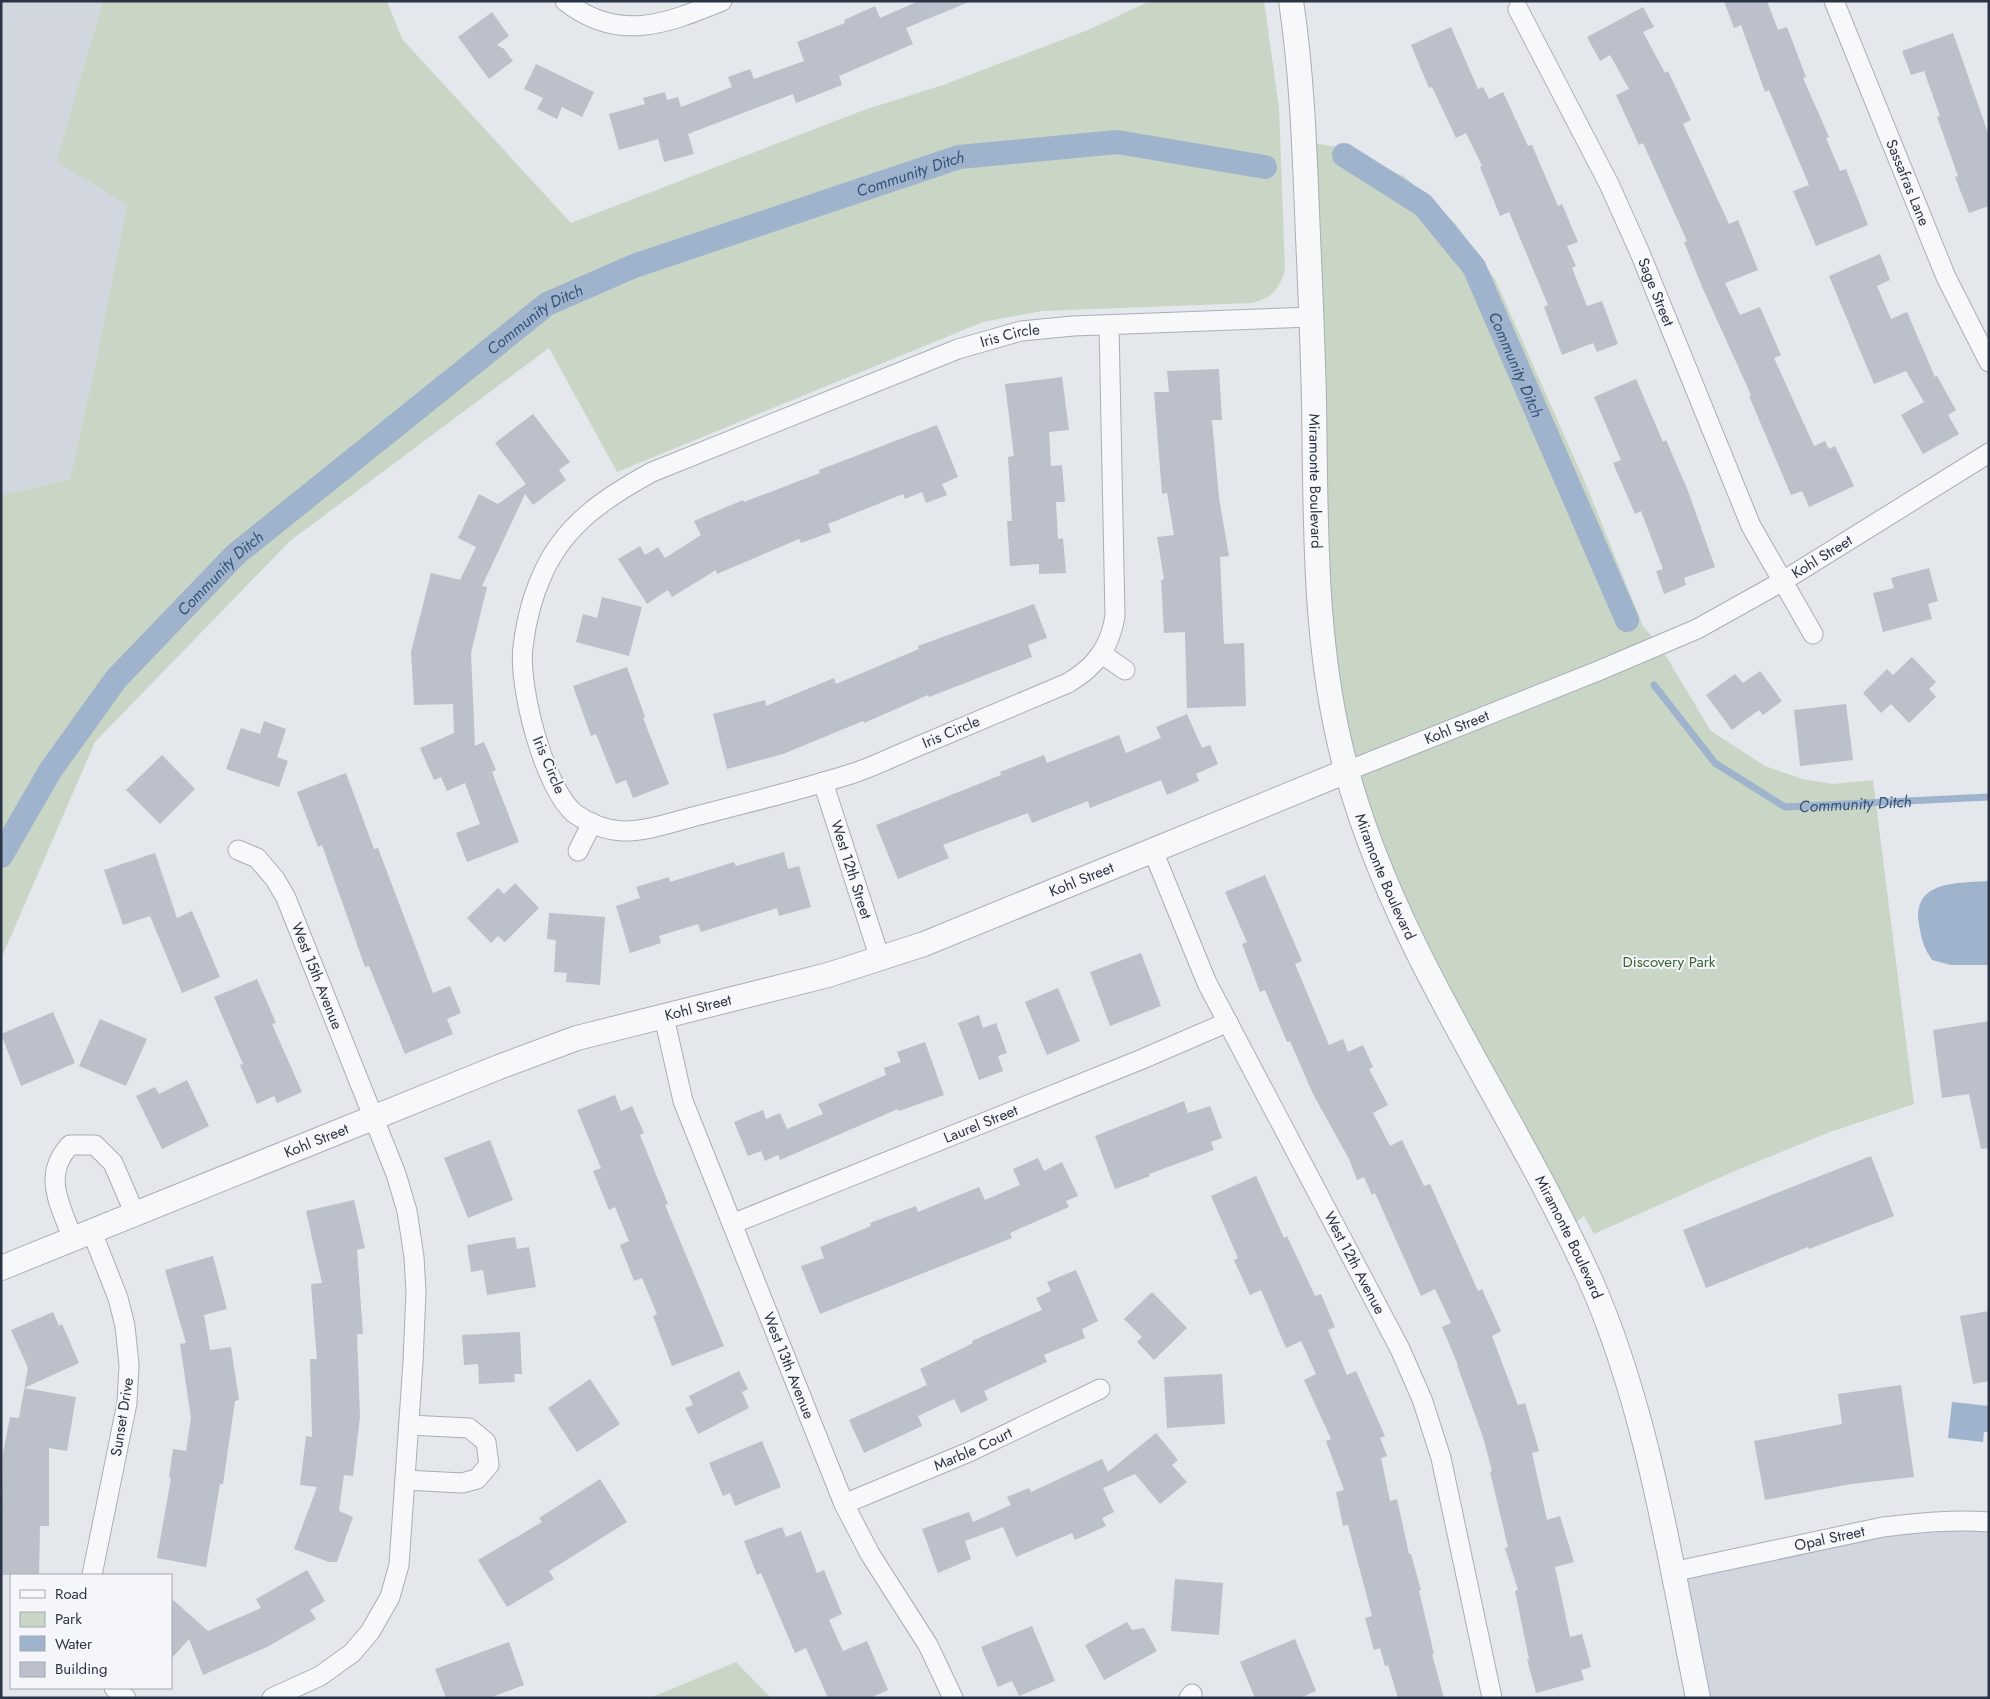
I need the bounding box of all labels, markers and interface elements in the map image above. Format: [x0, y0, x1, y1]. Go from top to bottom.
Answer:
street label: Sassafras Lane [1880, 136, 1935, 229]
water label: Community Ditch [853, 145, 965, 202]
street label: Sage Street [1632, 254, 1680, 330]
water label: Community Ditch [481, 278, 586, 360]
water label: Community Ditch [1483, 308, 1549, 421]
street label: Iris Circle [978, 318, 1041, 353]
street label: Miramonte Boulevard [1303, 413, 1328, 549]
water label: Community Ditch [171, 525, 268, 620]
street label: Kohl Street [1787, 529, 1857, 584]
street label: Kohl Street [1421, 704, 1493, 750]
street label: Iris Circle [919, 710, 983, 754]
street label: Iris Circle [527, 733, 571, 797]
water label: Community Ditch [1798, 789, 1912, 818]
street label: Miramonte Boulevard [1349, 811, 1421, 944]
street label: West 12th Street [825, 817, 878, 922]
street label: Kohl Street [1046, 856, 1117, 903]
street label: West 15th Avenue [286, 919, 348, 1033]
park label: Discovery Park [1623, 951, 1716, 973]
street label: Kohl Street [662, 989, 734, 1027]
street label: Laurel Street [940, 1099, 1021, 1149]
street label: Kohl Street [281, 1118, 352, 1164]
street label: Miramonte Boulevard [1529, 1171, 1608, 1302]
street label: West 12th Avenue [1318, 1207, 1391, 1319]
street label: West 13th Avenue [757, 1309, 820, 1423]
street label: Sunset Drive [105, 1376, 139, 1458]
street label: Marble Court [930, 1422, 1016, 1477]
street label: Opal Street [1792, 1520, 1867, 1557]
legend [10, 1574, 172, 1689]
text: Road [55, 1583, 87, 1605]
text: Park [55, 1608, 82, 1630]
text: Water [55, 1633, 93, 1655]
text: Building [55, 1658, 107, 1680]

